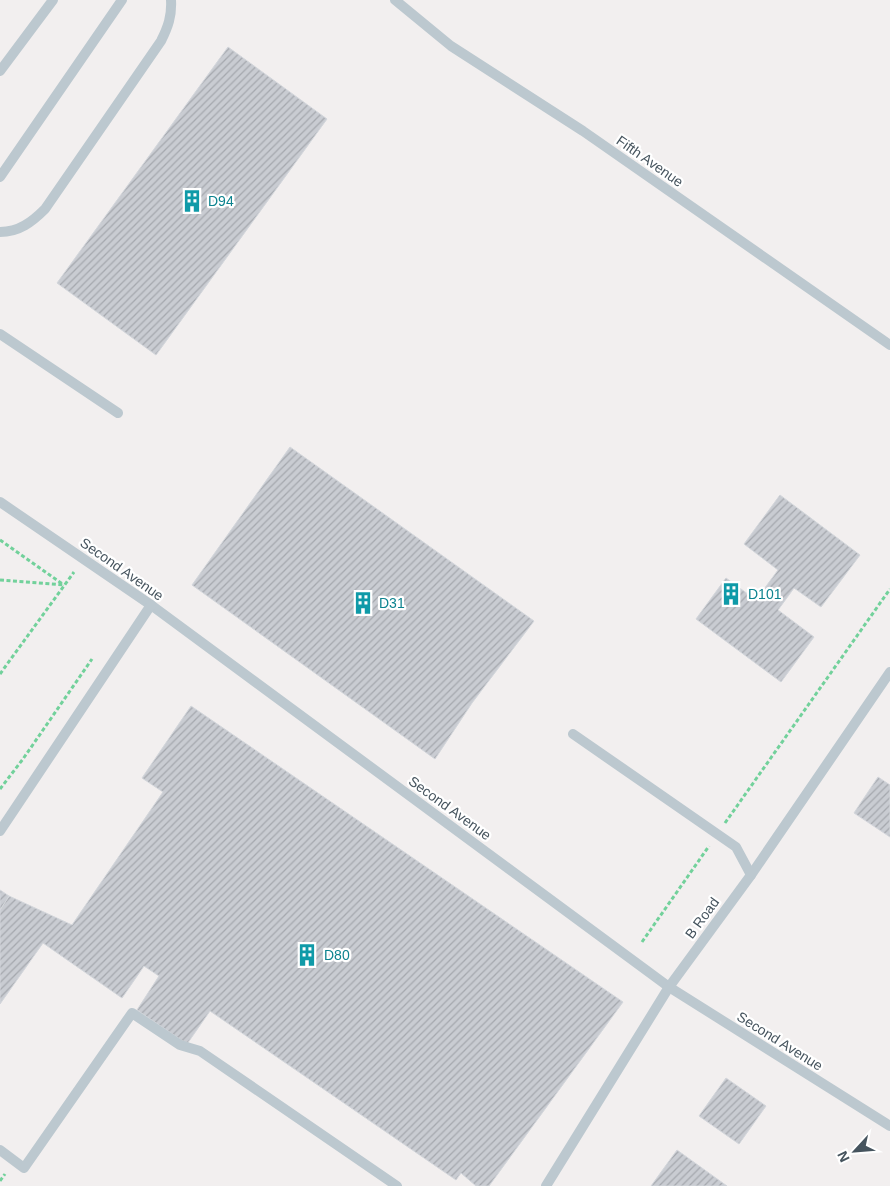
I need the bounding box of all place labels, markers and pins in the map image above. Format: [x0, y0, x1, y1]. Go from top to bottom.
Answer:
building icon: D94 [179, 188, 205, 214]
place label: D94 [208, 193, 234, 209]
building icon: D101 [718, 581, 744, 607]
place label: D101 [748, 586, 782, 602]
building icon: D31 [350, 590, 376, 616]
place label: D31 [379, 595, 405, 611]
building icon: D80 [294, 942, 320, 968]
place label: D80 [324, 947, 350, 963]

